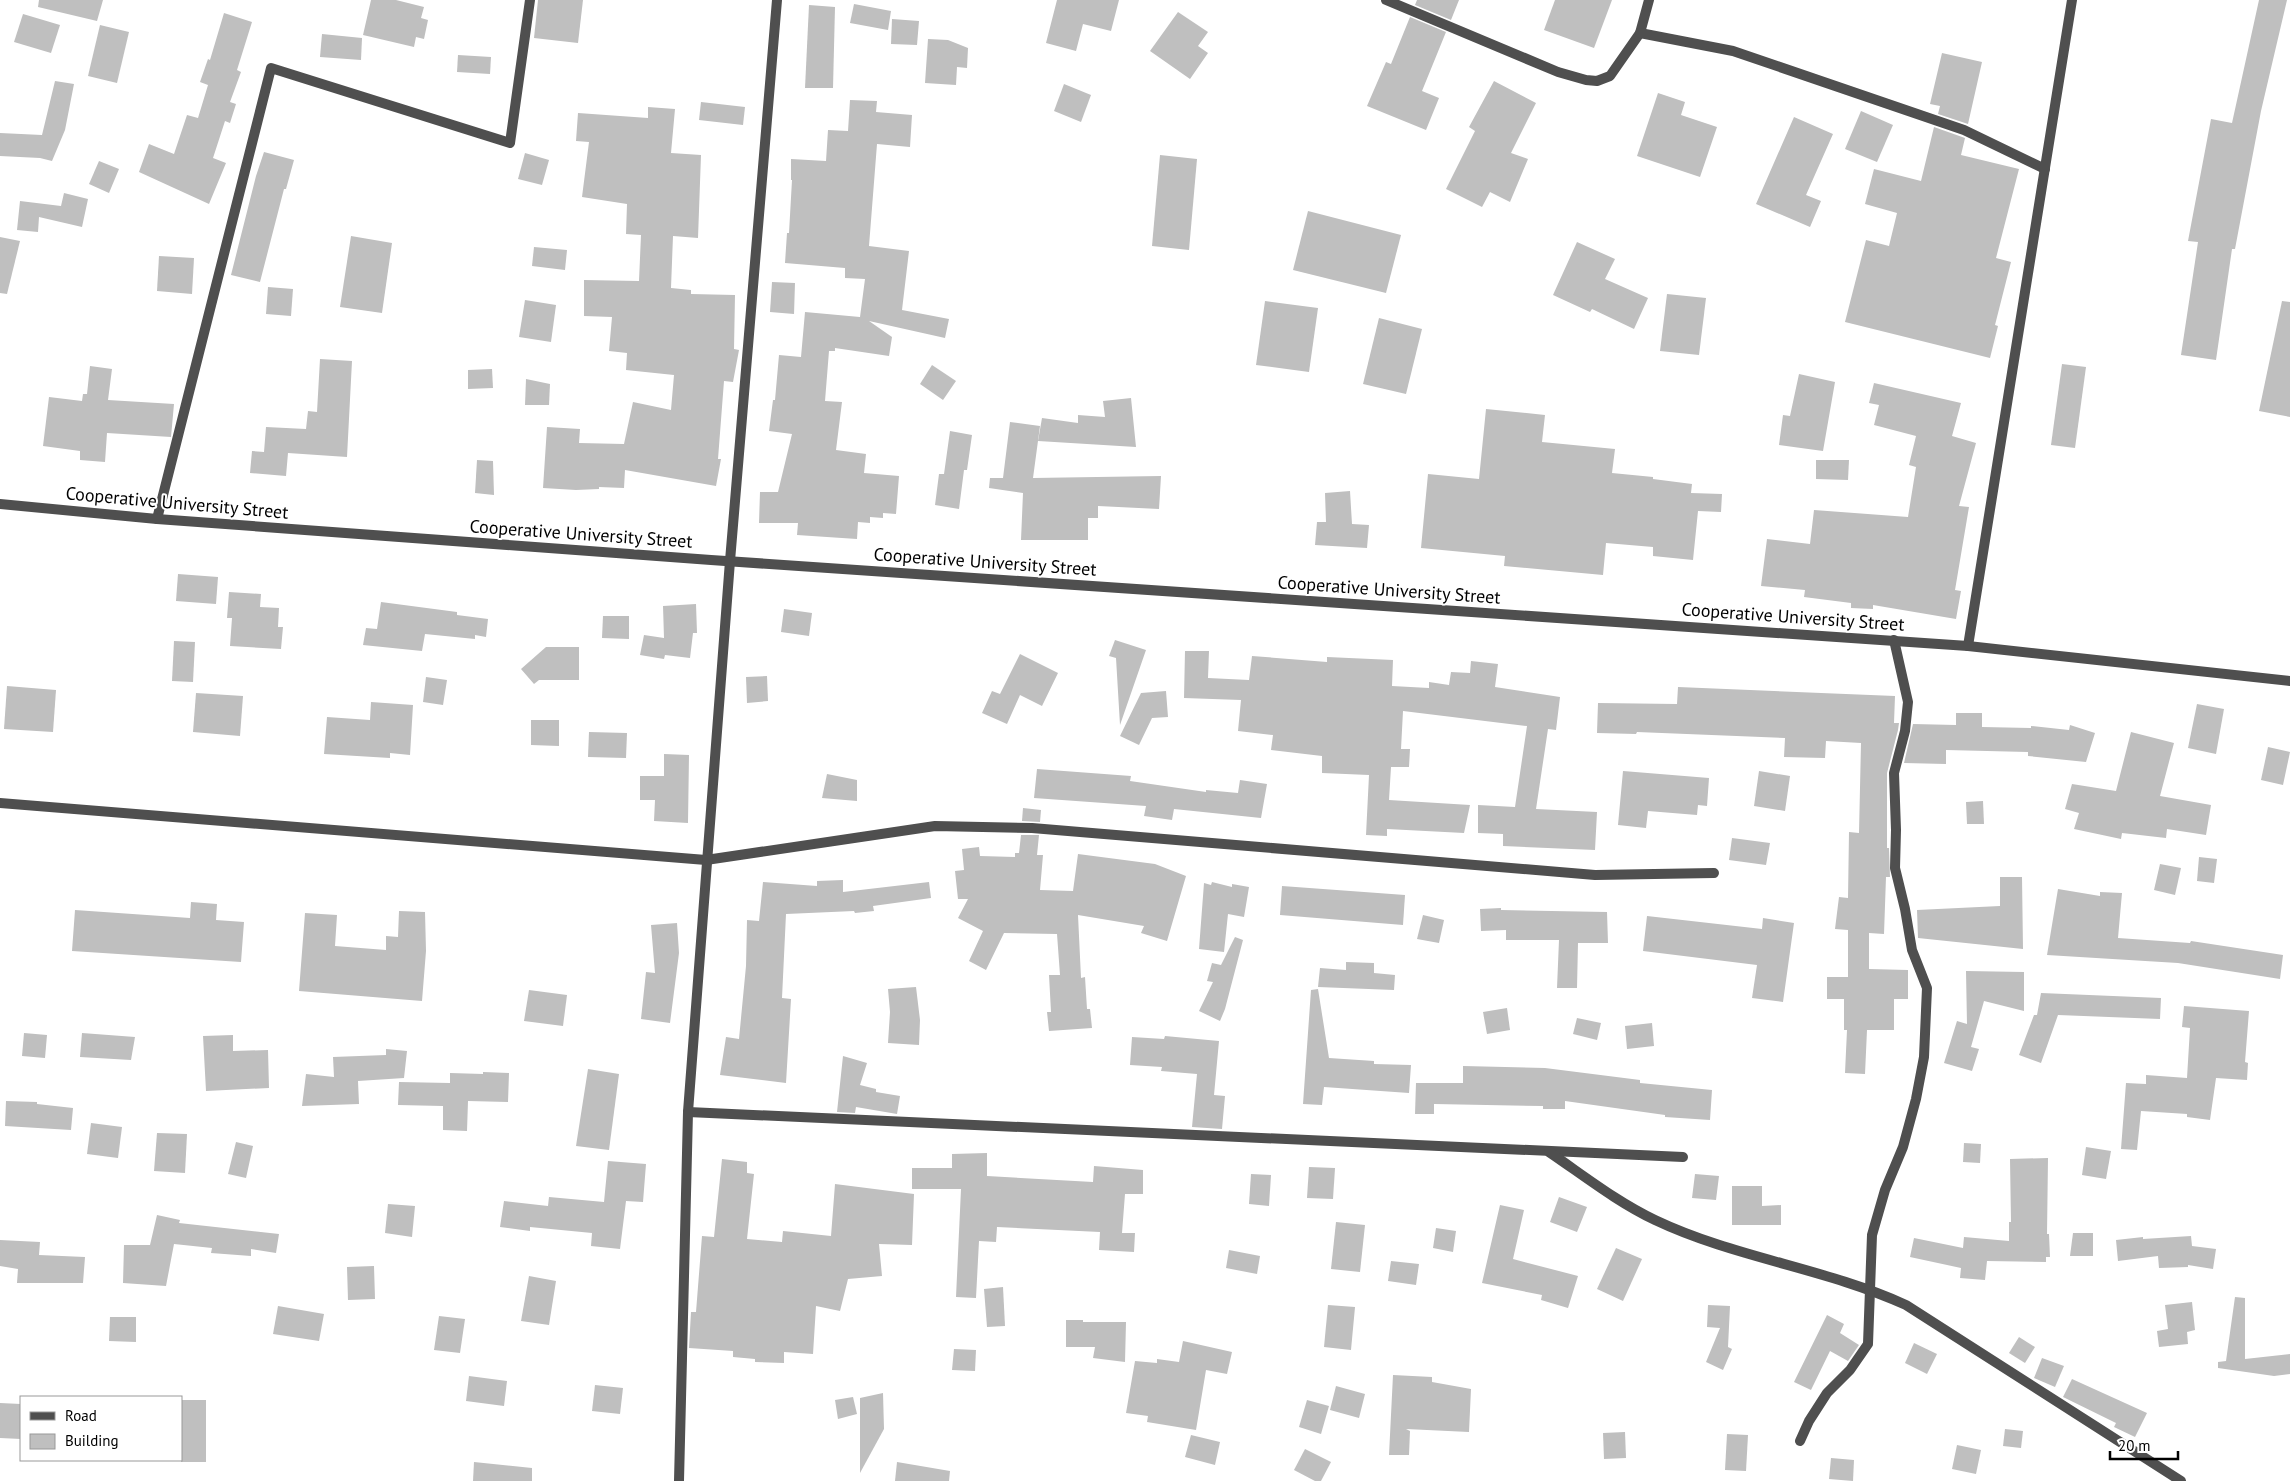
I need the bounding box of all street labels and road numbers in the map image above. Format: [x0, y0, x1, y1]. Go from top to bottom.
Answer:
street label: Cooperative University Street [65, 481, 289, 524]
street label: Cooperative University Street [469, 514, 693, 553]
street label: Cooperative University Street [873, 542, 1097, 581]
street label: Cooperative University Street [1277, 570, 1501, 609]
street label: Cooperative University Street [1681, 597, 1905, 636]

